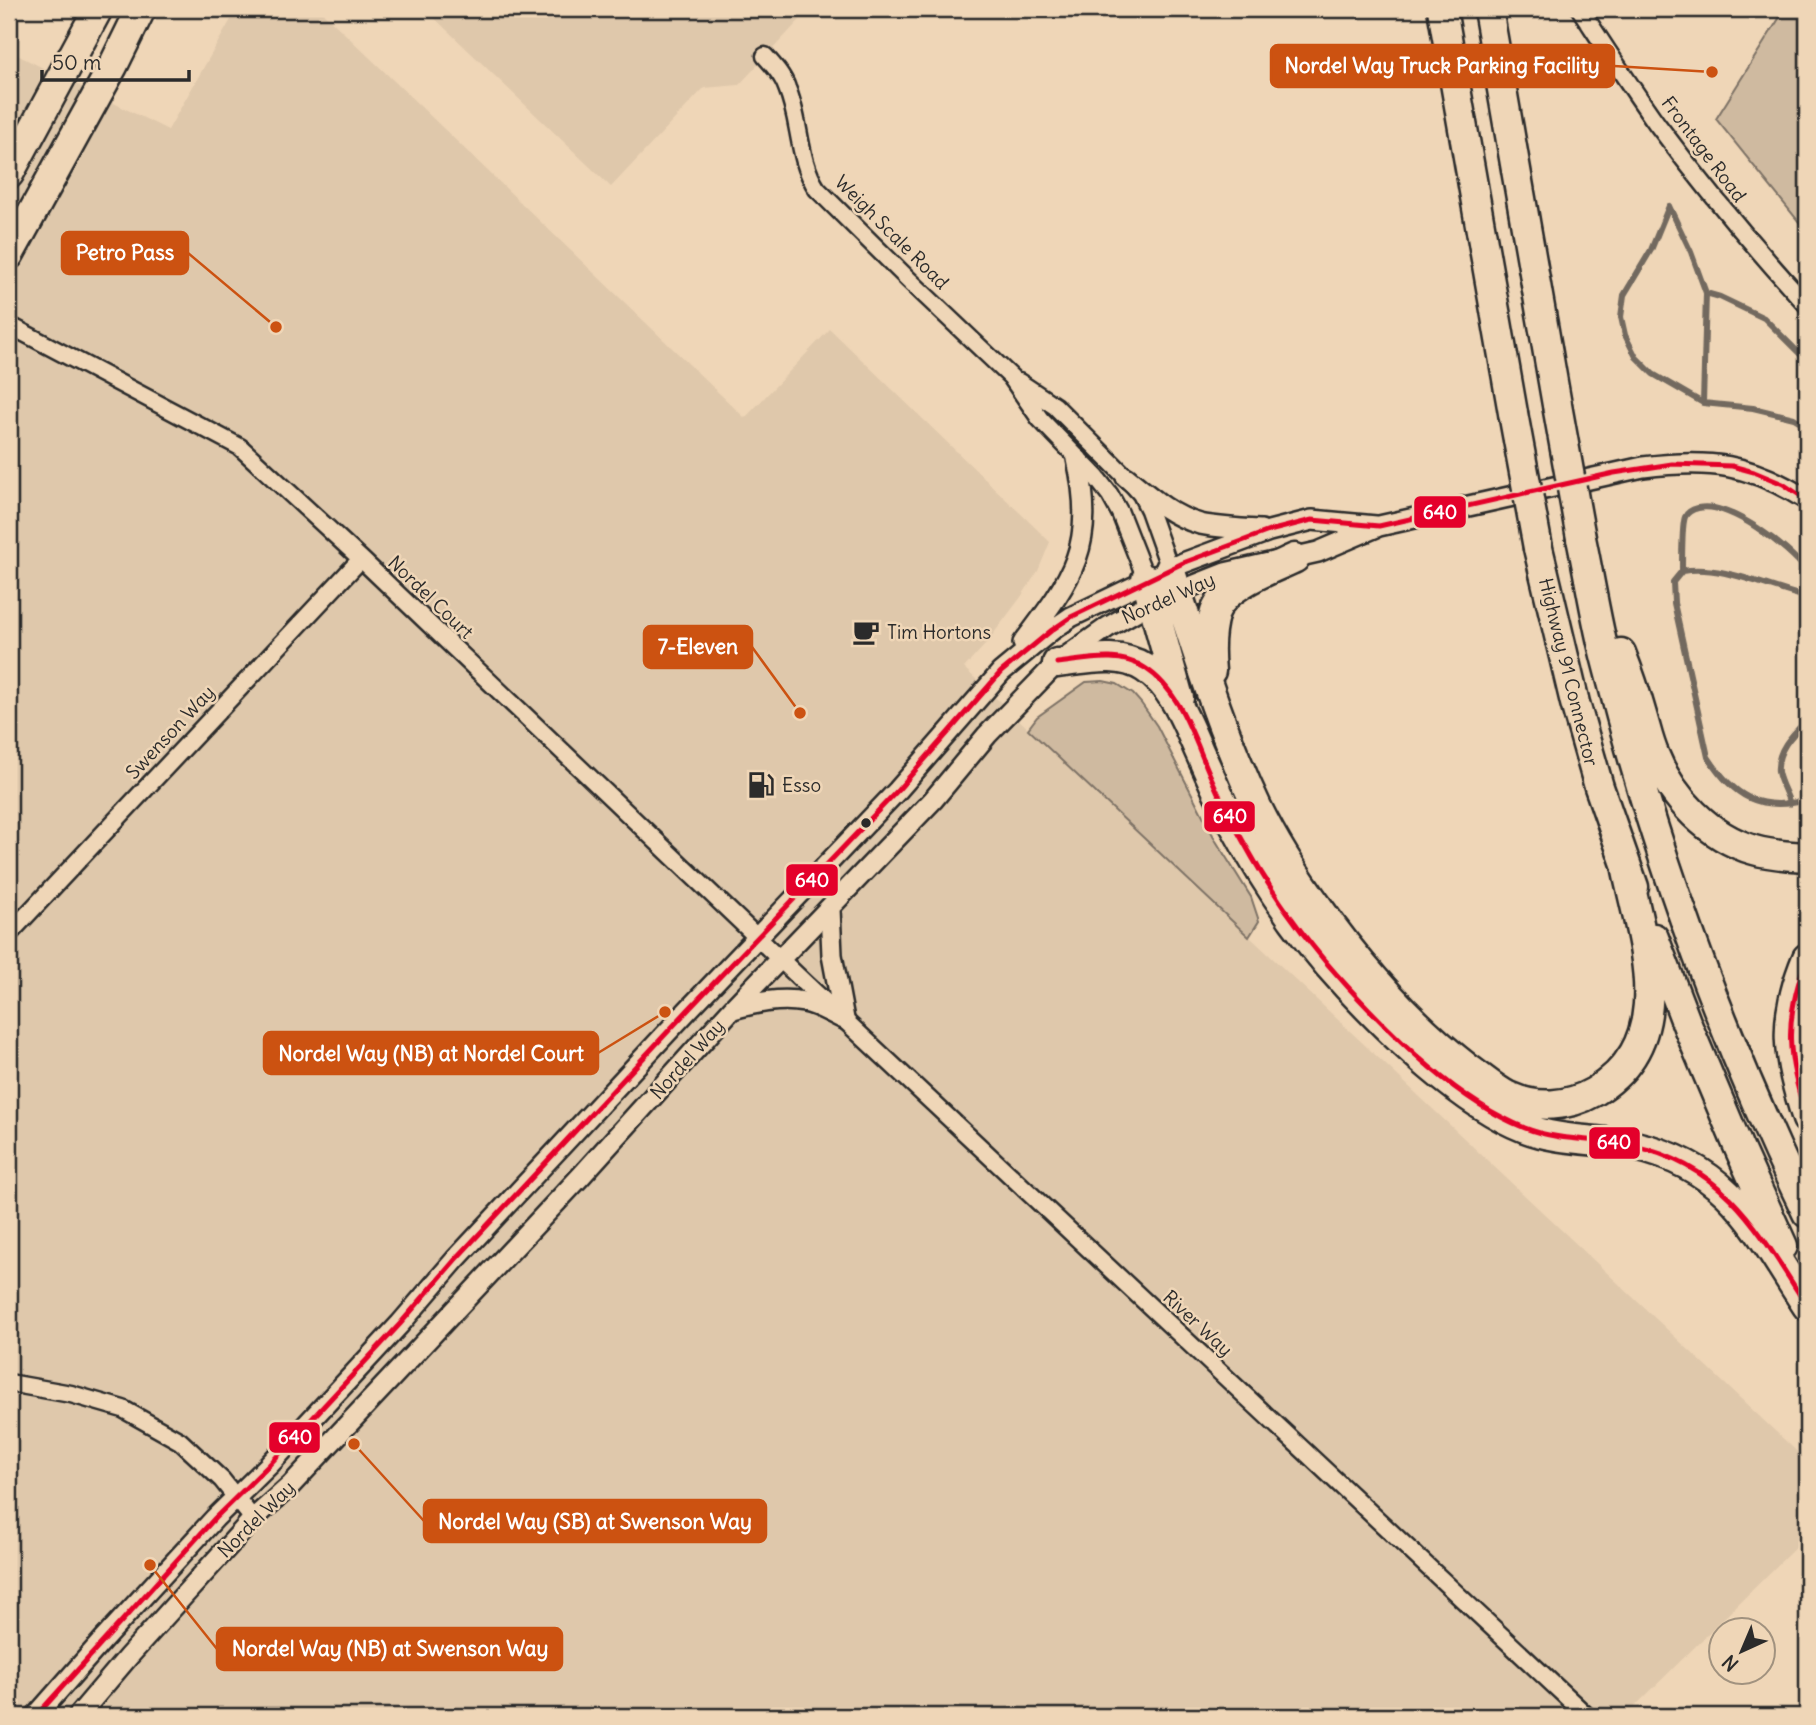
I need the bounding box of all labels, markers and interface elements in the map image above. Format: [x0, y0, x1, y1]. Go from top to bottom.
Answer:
scale bar [42, 38, 189, 82]
callout: Nordel Way Truck Parking Facility [1271, 45, 1614, 87]
text: 50 m [52, 49, 101, 76]
text: Nordel Way Truck Parking Facility [1284, 52, 1600, 79]
street label: Frontage Road [1656, 91, 1752, 207]
street label: Weigh Scale Road [830, 170, 954, 294]
callout: Petro Pass [62, 232, 188, 274]
text: Petro Pass [76, 239, 175, 266]
line badge: 640 [1413, 495, 1467, 529]
text: 640 [1423, 500, 1457, 524]
street label: Nordel Court [383, 550, 479, 644]
street label: Nordel Way [1118, 567, 1218, 629]
street label: Highway 91 Connector [1534, 575, 1604, 769]
cafe icon: Tim Hortons [851, 617, 881, 647]
place label: Tim Hortons [887, 620, 991, 644]
callout: 7-Eleven [644, 626, 752, 668]
text: 7-Eleven [658, 633, 738, 660]
street label: Swenson Way [120, 680, 220, 784]
fuel station icon: Esso [746, 770, 776, 800]
place label: Esso [782, 773, 821, 797]
line badge: 640 [1203, 800, 1256, 833]
text: 640 [1213, 804, 1247, 828]
unlabelled marker [859, 816, 873, 830]
line badge: 640 [785, 863, 839, 897]
text: 640 [795, 868, 829, 892]
street label: Nordel Way [645, 1014, 729, 1104]
callout: Nordel Way (NB) at Nordel Court [264, 1032, 598, 1074]
text: Nordel Way (NB) at Nordel Court [278, 1040, 585, 1067]
line badge: 640 [1588, 1126, 1641, 1160]
text: 640 [1597, 1130, 1631, 1154]
street label: River Way [1158, 1285, 1238, 1361]
line badge: 640 [268, 1421, 321, 1454]
text: 640 [278, 1425, 312, 1449]
street label: Nordel Way [212, 1475, 300, 1563]
callout: Nordel Way (SB) at Swenson Way [424, 1500, 766, 1542]
text: Nordel Way (SB) at Swenson Way [438, 1508, 752, 1535]
north arrow [1708, 1616, 1778, 1686]
callout: Nordel Way (NB) at Swenson Way [217, 1628, 562, 1670]
text: Nordel Way (NB) at Swenson Way [232, 1635, 548, 1662]
text: N [1717, 1650, 1743, 1676]

